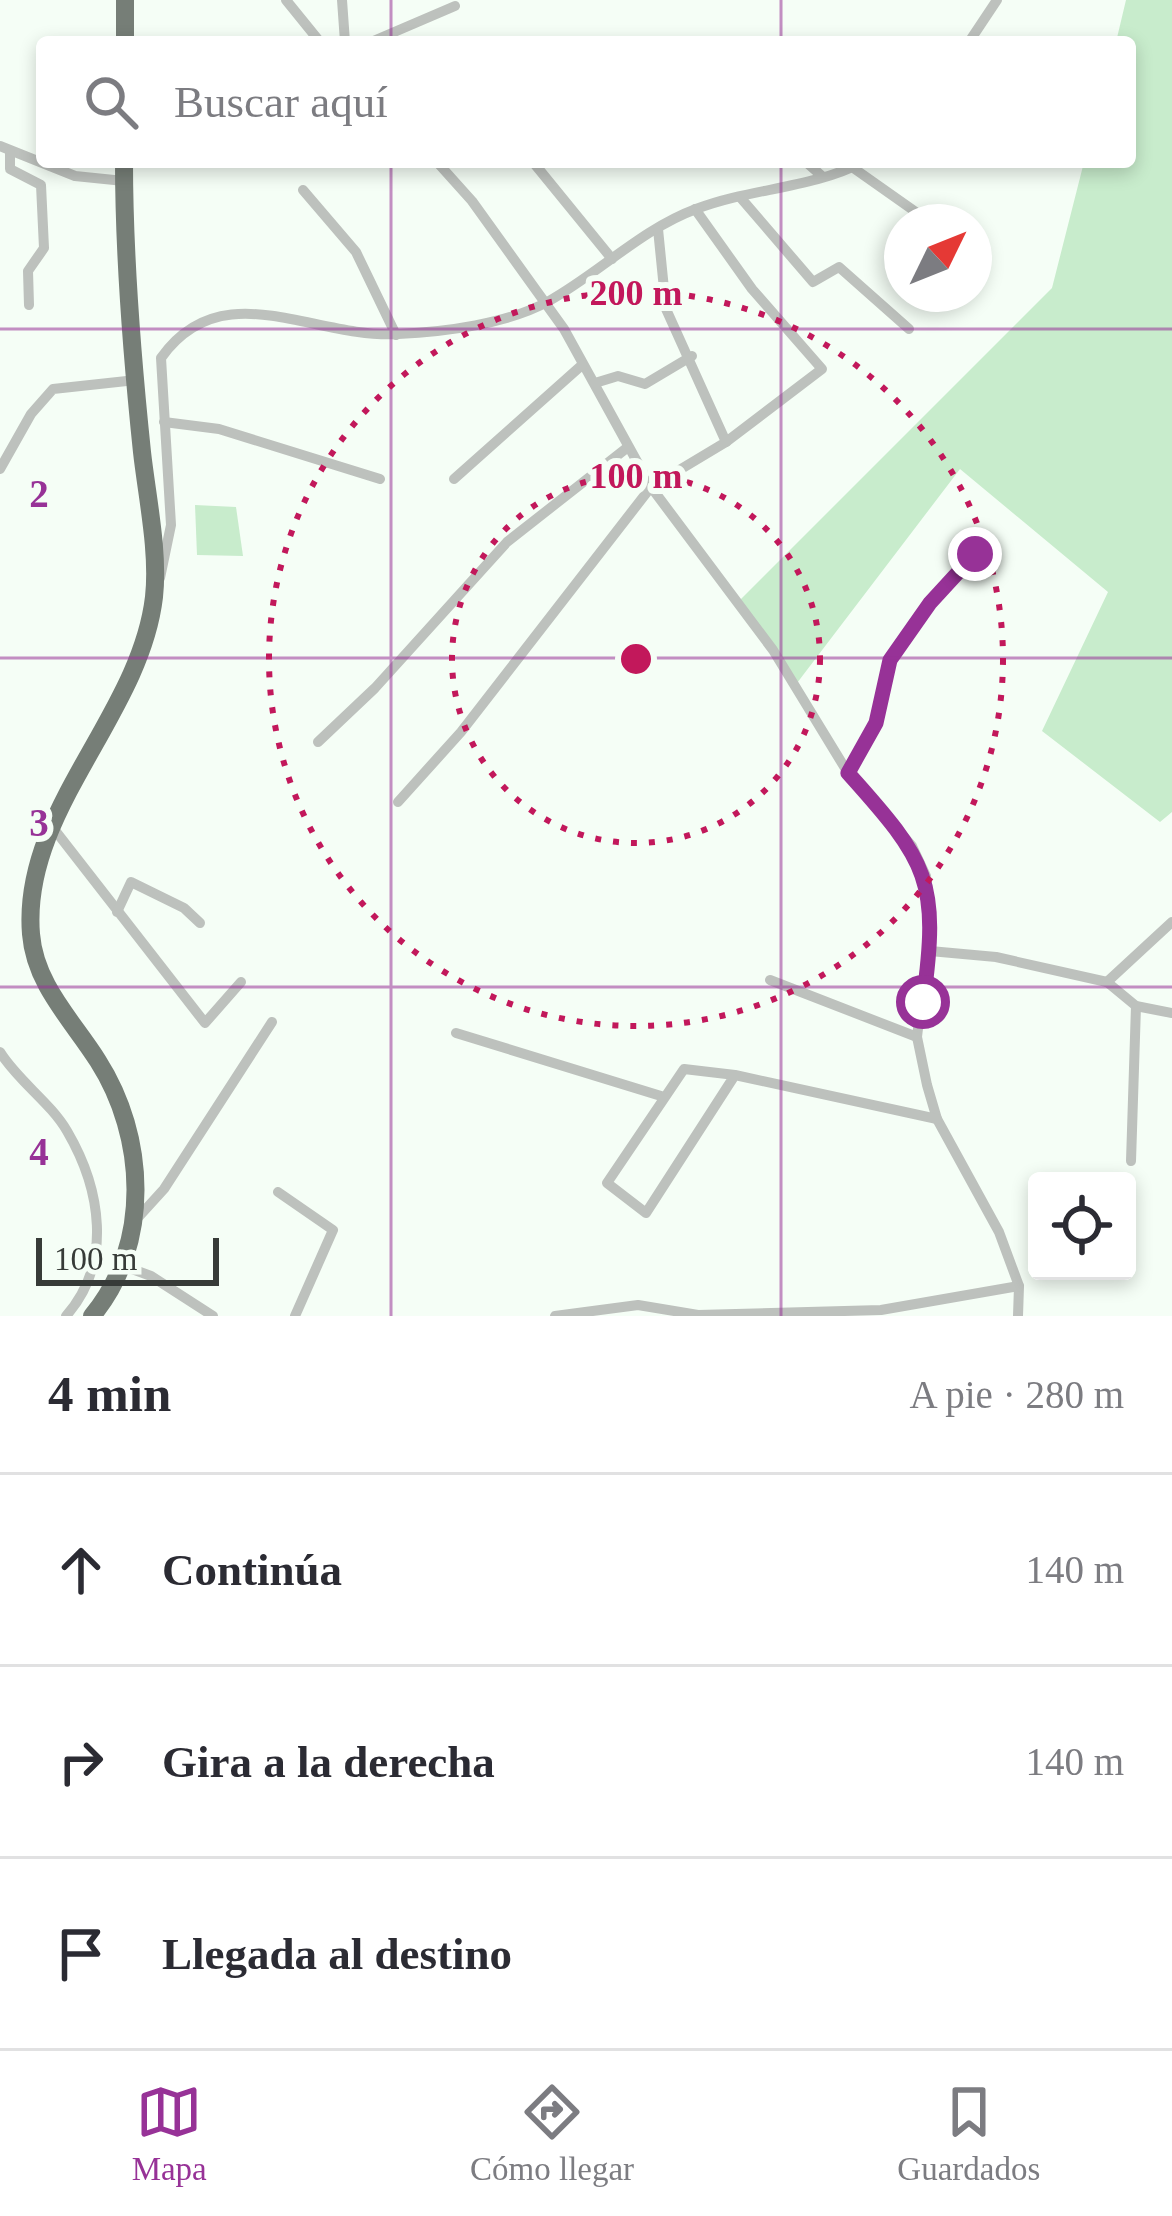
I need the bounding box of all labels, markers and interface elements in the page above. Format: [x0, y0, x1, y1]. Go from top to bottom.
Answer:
search box [36, 36, 1136, 168]
icon: search [78, 69, 144, 135]
text: Buscar aquí [174, 77, 388, 127]
north arrow [884, 204, 992, 312]
text: 200 m [590, 273, 683, 313]
text: 100 m [590, 456, 683, 496]
text: 2 [29, 472, 49, 515]
route end [948, 527, 1002, 581]
centre of rings [615, 638, 657, 680]
text: 3 [29, 801, 49, 844]
route start [896, 975, 950, 1029]
text: 4 [29, 1130, 49, 1173]
map controls [1028, 1172, 1136, 1280]
button: locate [1028, 1172, 1136, 1280]
scale bar [36, 1232, 219, 1285]
text: 100 m [54, 1241, 137, 1277]
text: 4 min [48, 1366, 171, 1422]
text: A pie · 280 m [910, 1373, 1124, 1416]
icon: ahead [48, 1537, 114, 1603]
text: Continúa [162, 1545, 342, 1595]
text: 140 m [1025, 1548, 1124, 1591]
icon: right [48, 1729, 114, 1795]
text: Gira a la derecha [162, 1737, 495, 1787]
text: 140 m [1025, 1740, 1124, 1783]
icon: arrive [48, 1921, 114, 1987]
text: Llegada al destino [162, 1929, 512, 1979]
tab: Mapa [132, 2079, 207, 2188]
tab: Cómo llegar [470, 2079, 634, 2188]
tab: Guardados [897, 2079, 1040, 2188]

